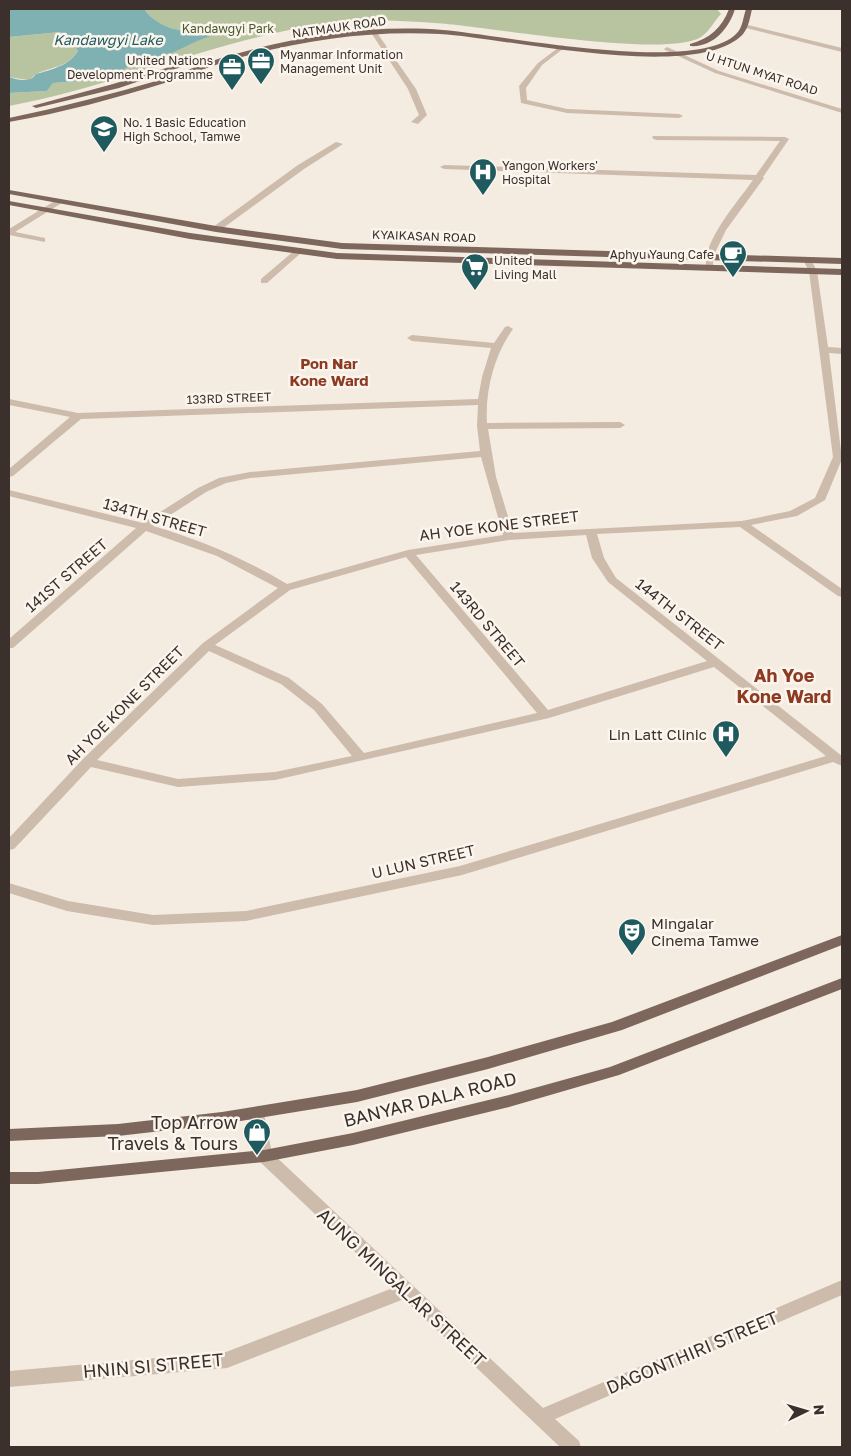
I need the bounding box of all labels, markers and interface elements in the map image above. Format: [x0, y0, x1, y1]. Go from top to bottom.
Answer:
street label: NATMAUK ROAD [291, 13, 387, 41]
park label: Kandawgyi Park [182, 21, 274, 36]
water label: Kandawgyi Lake [53, 31, 163, 48]
office icon: Myanmar Information Management Unit [246, 46, 276, 85]
place label: Myanmar Information Management Unit [280, 47, 403, 76]
street label: U HTUN MYAT ROAD [704, 48, 820, 98]
office icon: United Nations Development Programme [217, 52, 247, 91]
place label: United Nations Development Programme [67, 53, 213, 82]
school or university icon: No. 1 Basic Education High School, Tamwe [89, 114, 119, 153]
place label: No. 1 Basic Education High School, Tamwe [123, 115, 246, 144]
hospital icon: Yangon Workers' Hospital [468, 157, 498, 196]
place label: Yangon Workers' Hospital [502, 158, 598, 187]
street label: KYAIKASAN ROAD [372, 227, 476, 245]
cafe icon: Aphyu Yaung Cafe [718, 239, 748, 278]
place label: Aphyu Yaung Cafe [610, 247, 714, 262]
supermarket icon: United Living Mall [460, 252, 490, 291]
place label: United Living Mall [494, 253, 557, 282]
district label: Pon Nar Kone Ward [289, 354, 369, 389]
street label: 133RD STREET [186, 389, 272, 407]
street label: 134TH STREET [101, 494, 209, 540]
street label: AH YOE KONE STREET [418, 506, 580, 544]
street label: 141ST STREET [21, 534, 111, 616]
street label: 144TH STREET [632, 574, 728, 654]
street label: 143RD STREET [447, 577, 529, 671]
street label: AH YOE KONE STREET [61, 642, 187, 768]
district label: Ah Yoe Kone Ward [737, 664, 831, 707]
hospital icon: Lin Latt Clinic [711, 719, 741, 758]
place label: Lin Latt Clinic [608, 725, 707, 743]
street label: U LUN STREET [370, 840, 476, 882]
place label: Mingalar Cinema Tamwe [651, 914, 759, 949]
theatre icon: Mingalar Cinema Tamwe [617, 917, 647, 956]
street label: BANYAR DALA ROAD [341, 1067, 519, 1131]
place label: Top Arrow Travels & Tours [108, 1111, 238, 1154]
shop icon: Top Arrow Travels & Tours [242, 1117, 272, 1156]
street label: AUNG MINGALAR STREET [313, 1203, 491, 1371]
street label: DAGONTHIRI STREET [603, 1306, 781, 1398]
street label: HNIN SI STREET [82, 1348, 224, 1382]
north arrow [781, 1386, 831, 1436]
text: N [811, 1404, 828, 1416]

